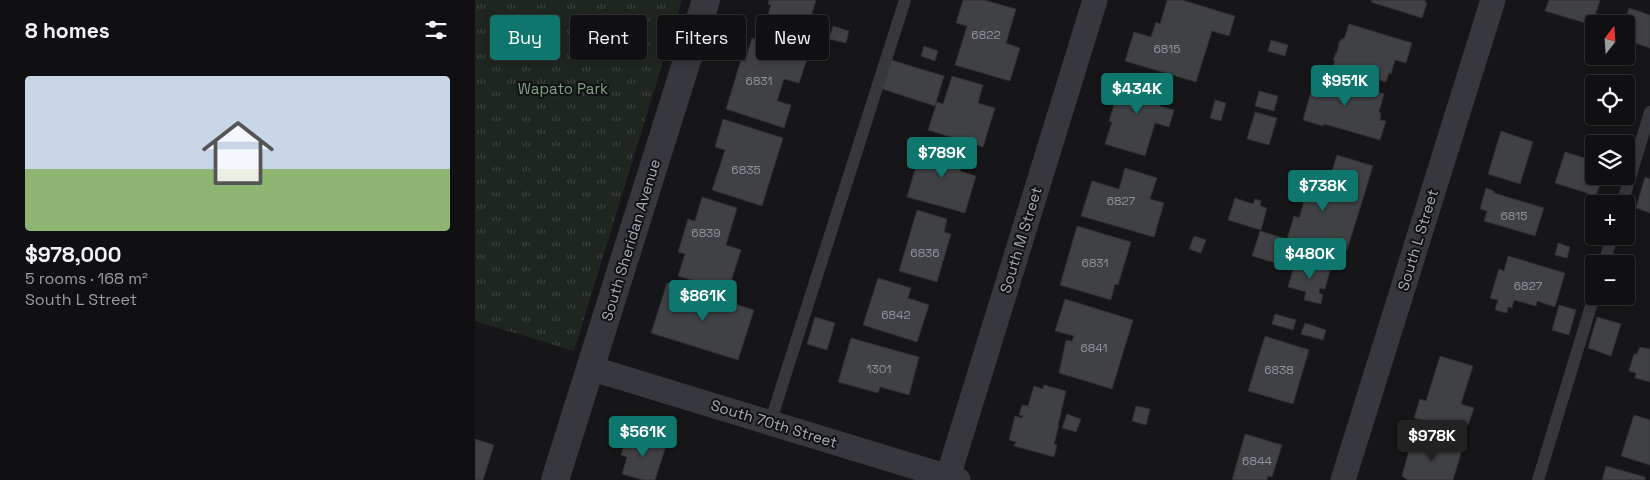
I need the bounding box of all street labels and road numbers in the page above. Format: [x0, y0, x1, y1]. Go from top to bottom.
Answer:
street label: South Sheridan Avenue [597, 156, 664, 323]
street label: South M Street [995, 184, 1046, 295]
street label: South L Street [1393, 187, 1442, 293]
street label: South 70th Street [709, 395, 840, 452]

